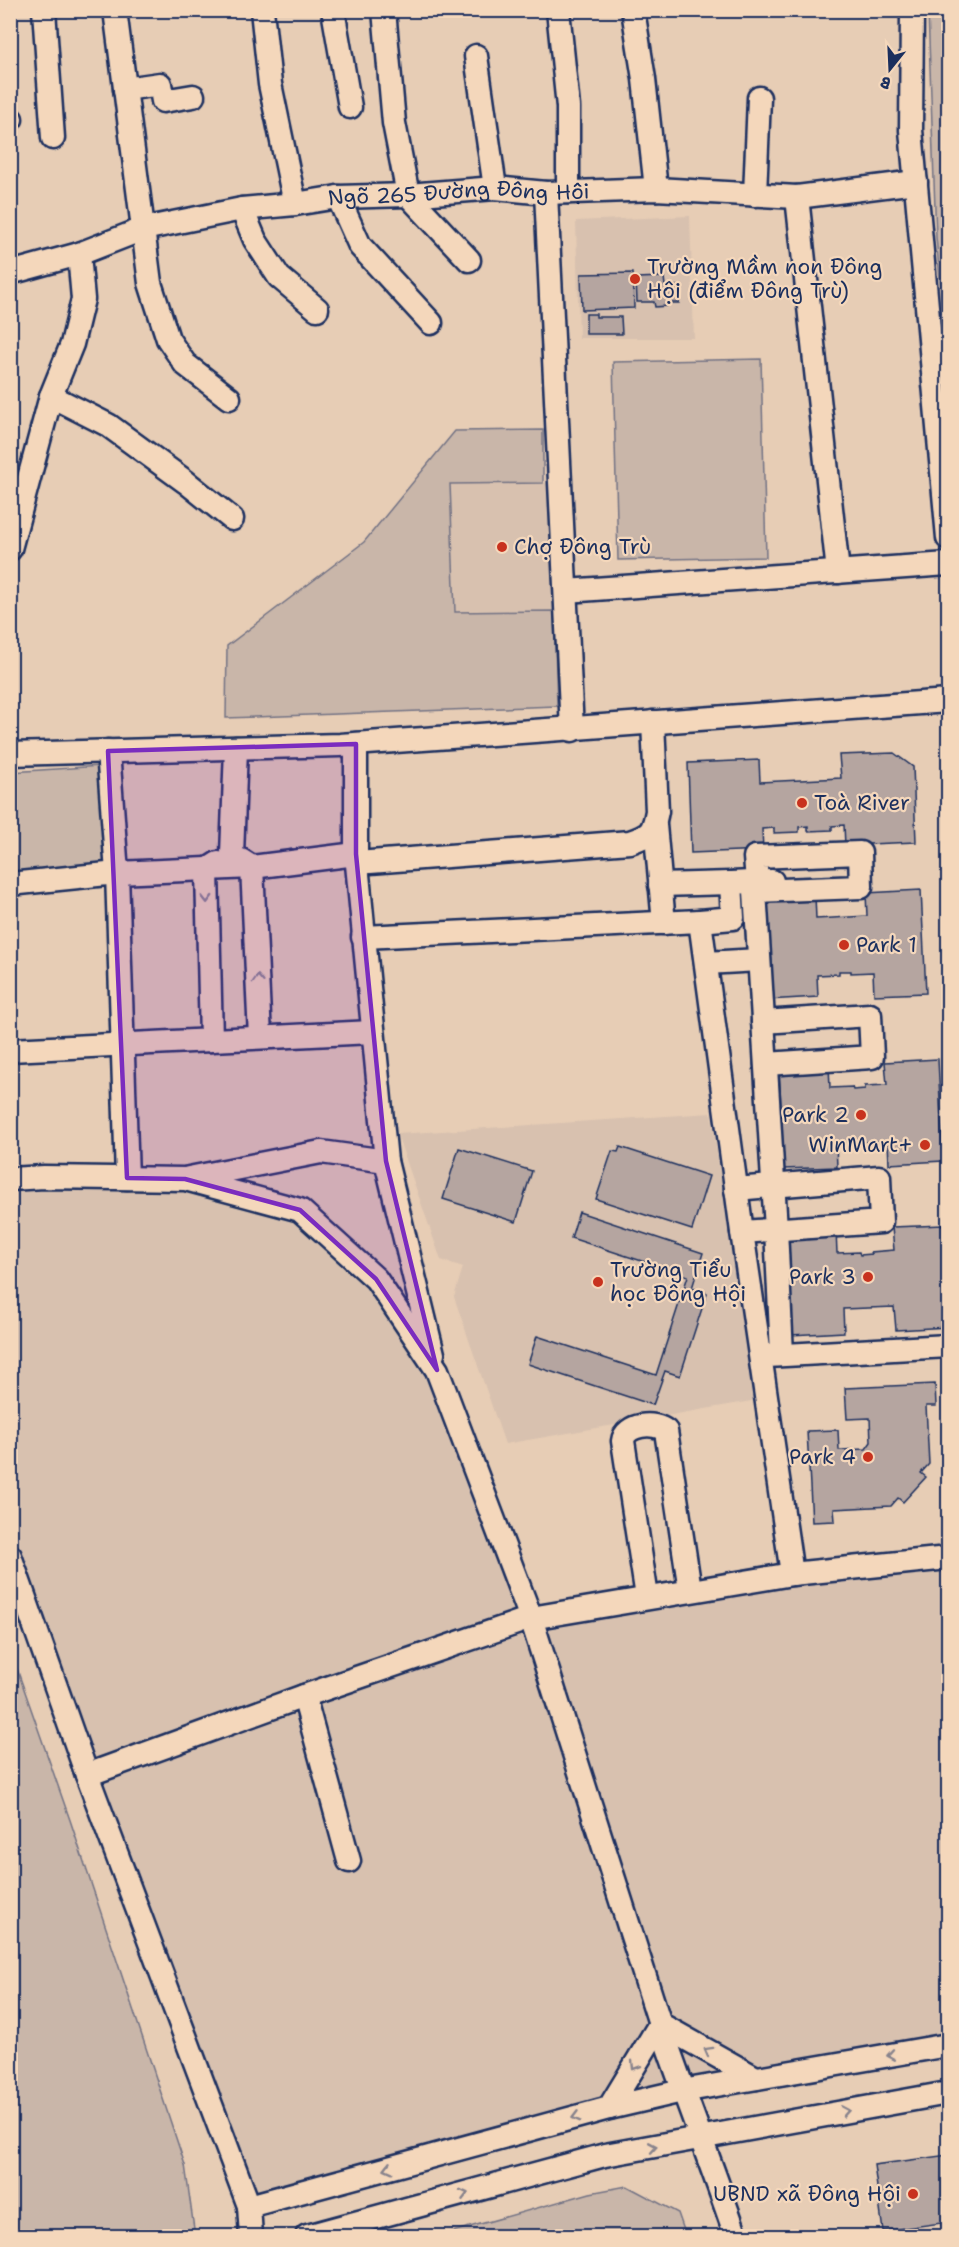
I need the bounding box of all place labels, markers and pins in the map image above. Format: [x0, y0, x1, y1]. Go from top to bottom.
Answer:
place label: Trường Mầm non Đông Hội (điểm Đông Trù) [647, 253, 882, 305]
marker: Trường Mầm non Đông Hội (điểm Đông Trù) [628, 272, 642, 286]
place label: Chợ Đông Trù [514, 533, 651, 561]
marker: Chợ Đông Trù [495, 540, 509, 554]
place label: Toà River [814, 789, 910, 817]
marker: Toà River [795, 796, 809, 810]
place label: Park 1 [856, 931, 917, 959]
marker: Park 1 [837, 938, 851, 952]
place label: Park 2 [782, 1101, 849, 1129]
marker: Park 2 [854, 1108, 868, 1122]
place label: WinMart+ [808, 1131, 913, 1159]
marker: WinMart+ [918, 1138, 932, 1152]
place label: Trường Tiểu học Đông Hội [610, 1256, 746, 1308]
place label: Park 3 [789, 1263, 856, 1291]
marker: Park 3 [861, 1270, 875, 1284]
marker: Trường Tiểu học Đông Hội [591, 1275, 605, 1289]
place label: Park 4 [789, 1443, 856, 1471]
marker: Park 4 [861, 1450, 875, 1464]
place label: UBND xã Đông Hội [713, 2180, 901, 2208]
marker: UBND xã Đông Hội [906, 2187, 920, 2201]

